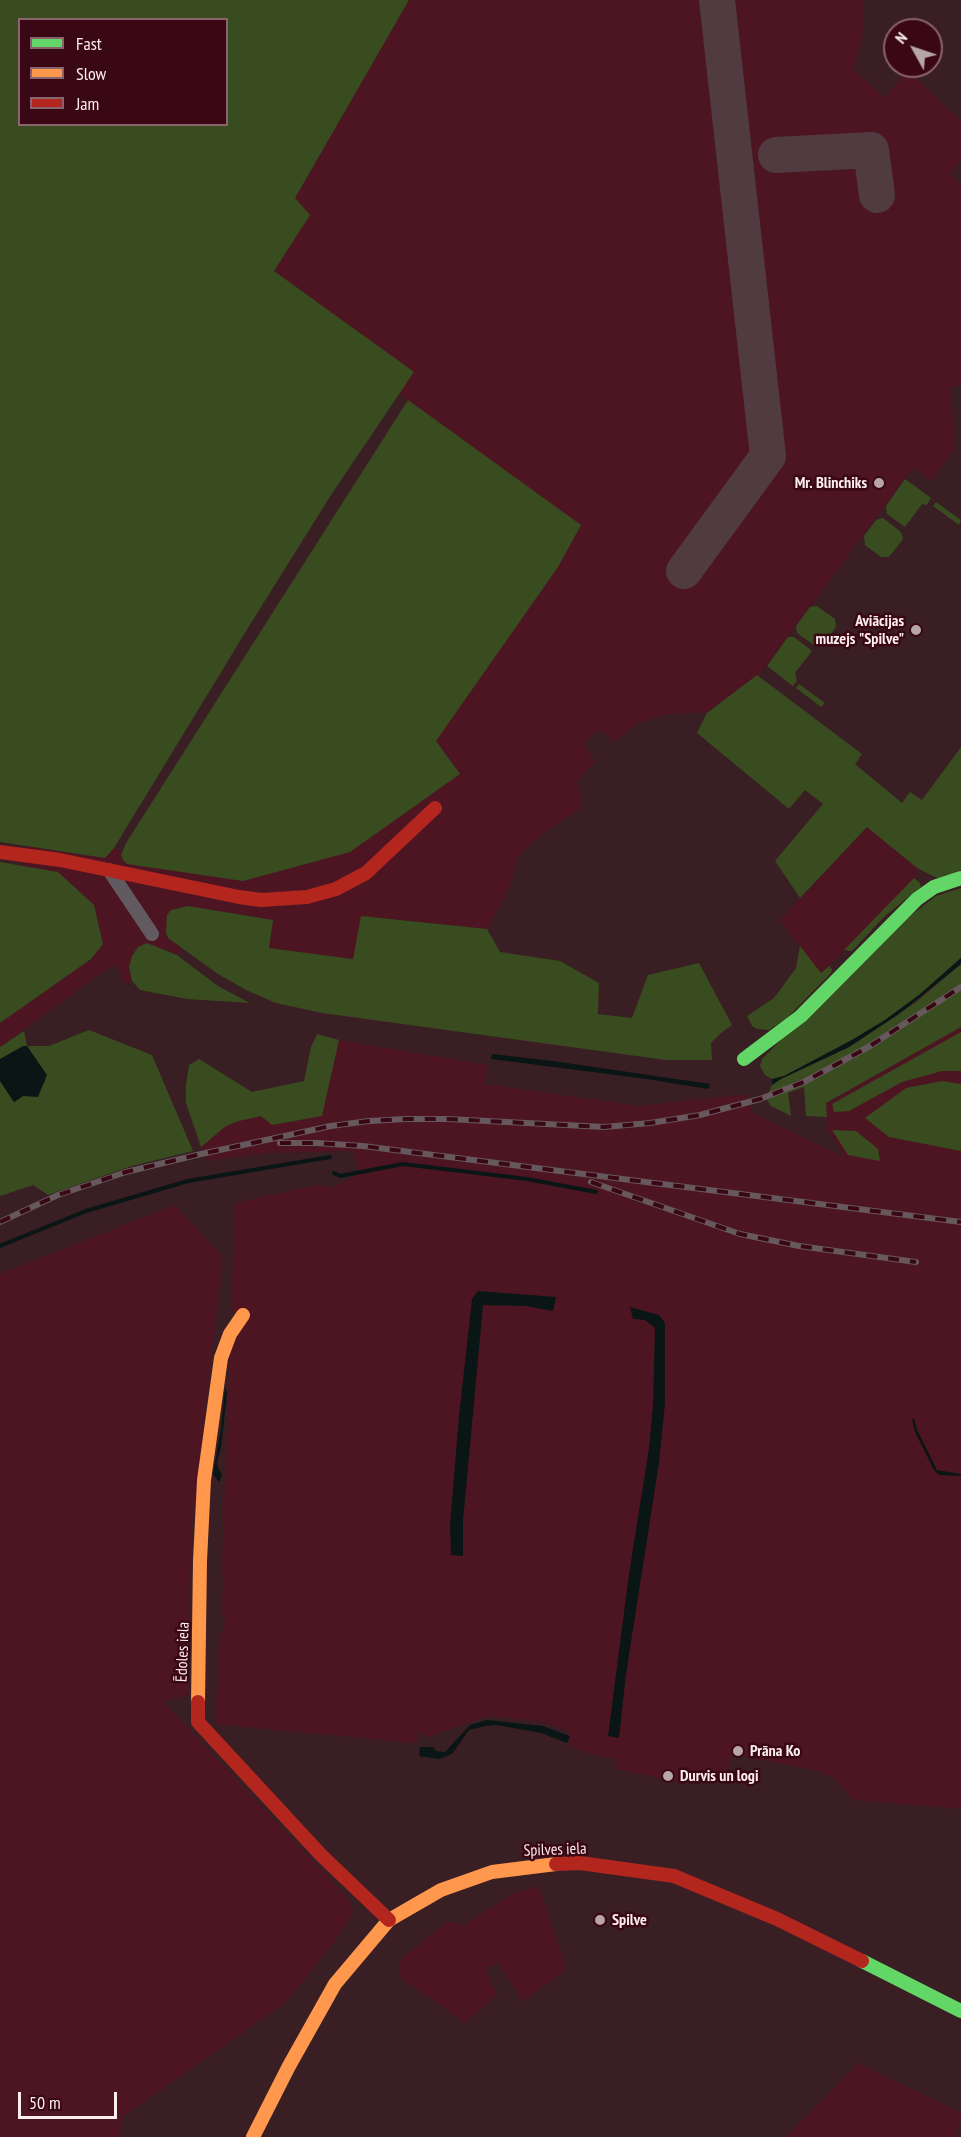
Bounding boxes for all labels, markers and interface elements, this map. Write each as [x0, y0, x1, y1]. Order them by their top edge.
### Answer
legend [18, 18, 228, 126]
north arrow [883, 18, 943, 78]
text: N [890, 28, 911, 47]
text: Fast [76, 32, 102, 55]
text: Slow [76, 62, 106, 85]
text: Jam [76, 92, 99, 115]
place label: Mr. Blinchiks [795, 473, 867, 493]
marker: Mr. Blinchiks [872, 476, 886, 490]
place label: Aviācijas muzejs "Spilve" [816, 611, 904, 649]
marker: Aviācijas muzejs "Spilve" [909, 623, 923, 637]
street label: Ēdoles iela [172, 1622, 194, 1682]
place label: Prāna Ko [750, 1741, 800, 1761]
marker: Prāna Ko [731, 1744, 745, 1758]
place label: Durvis un logi [680, 1766, 759, 1786]
marker: Durvis un logi [661, 1769, 675, 1783]
street label: Spilves iela [523, 1839, 587, 1861]
place label: Spilve [612, 1910, 647, 1930]
marker: Spilve [593, 1913, 607, 1927]
scale bar [21, 2080, 120, 2118]
text: 50 m [29, 2091, 61, 2114]

